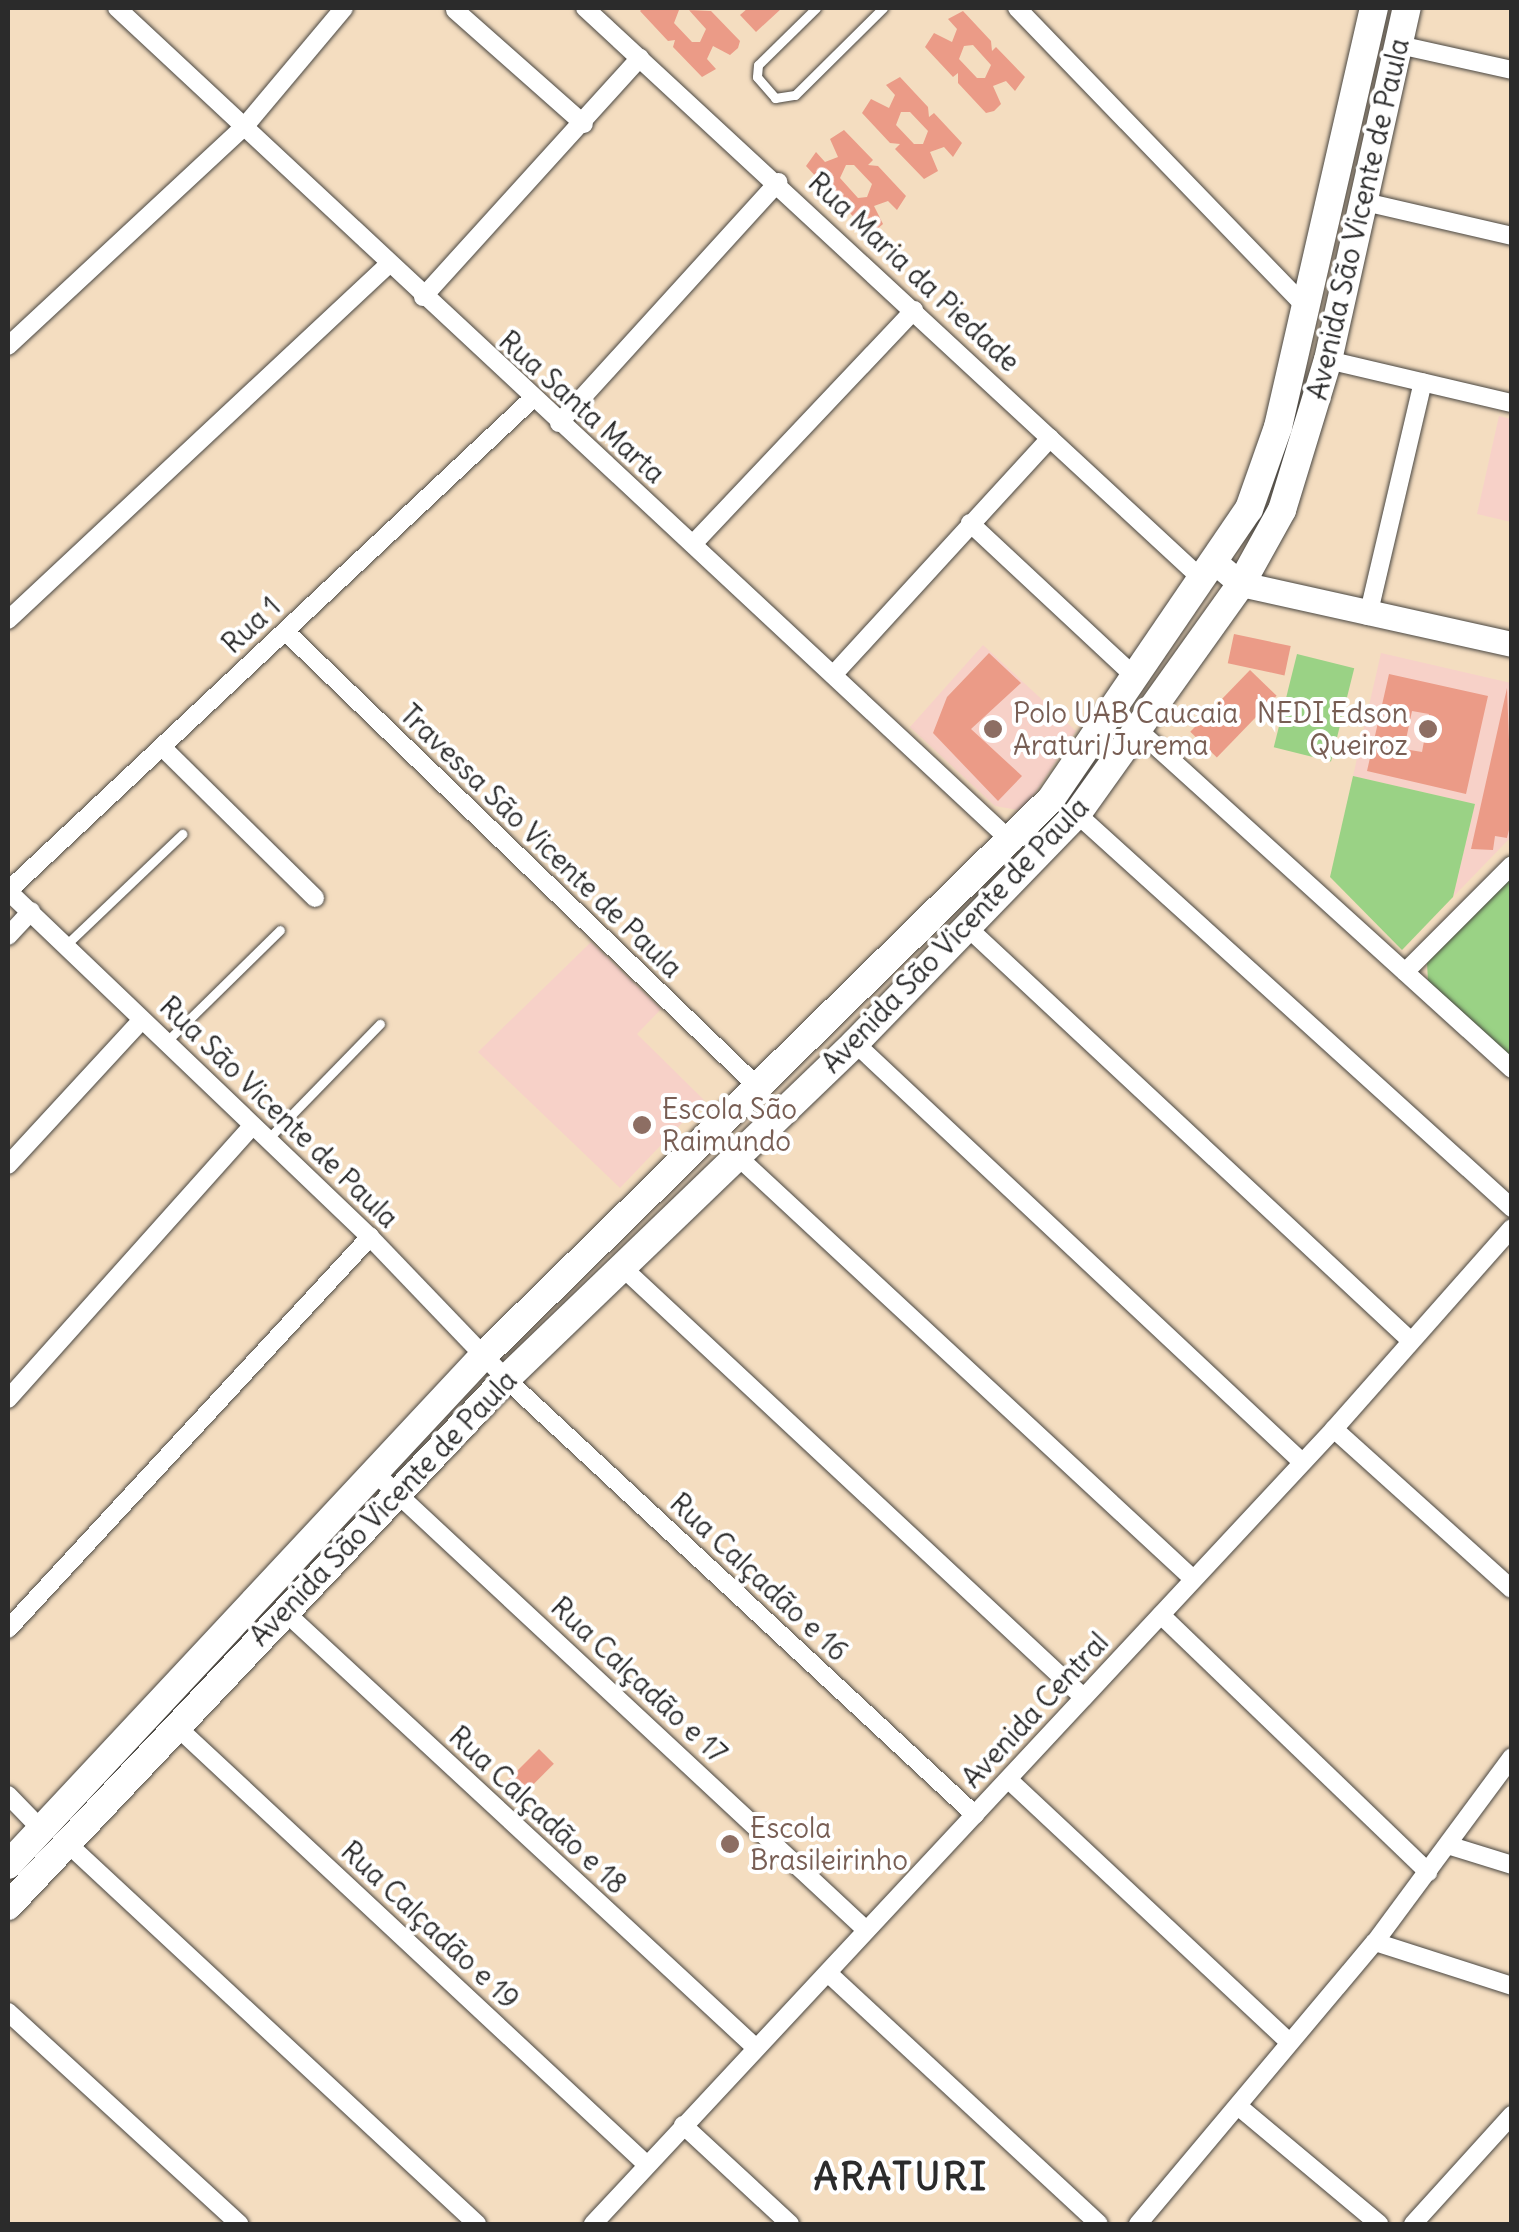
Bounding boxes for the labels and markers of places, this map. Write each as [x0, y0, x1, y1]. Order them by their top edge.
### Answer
place label: Polo UAB Caucaia Araturi/Jurema [1013, 696, 1238, 762]
place label: NEDI Edson Queiroz [1257, 696, 1408, 762]
marker: Polo UAB Caucaia Araturi/Jurema [982, 718, 1004, 740]
marker: NEDI Edson Queiroz [1417, 718, 1439, 740]
place label: Escola São Raimundo [662, 1092, 797, 1158]
marker: Escola São Raimundo [631, 1114, 653, 1136]
place label: Escola Brasileirinho [750, 1811, 908, 1877]
marker: Escola Brasileirinho [719, 1833, 741, 1855]

